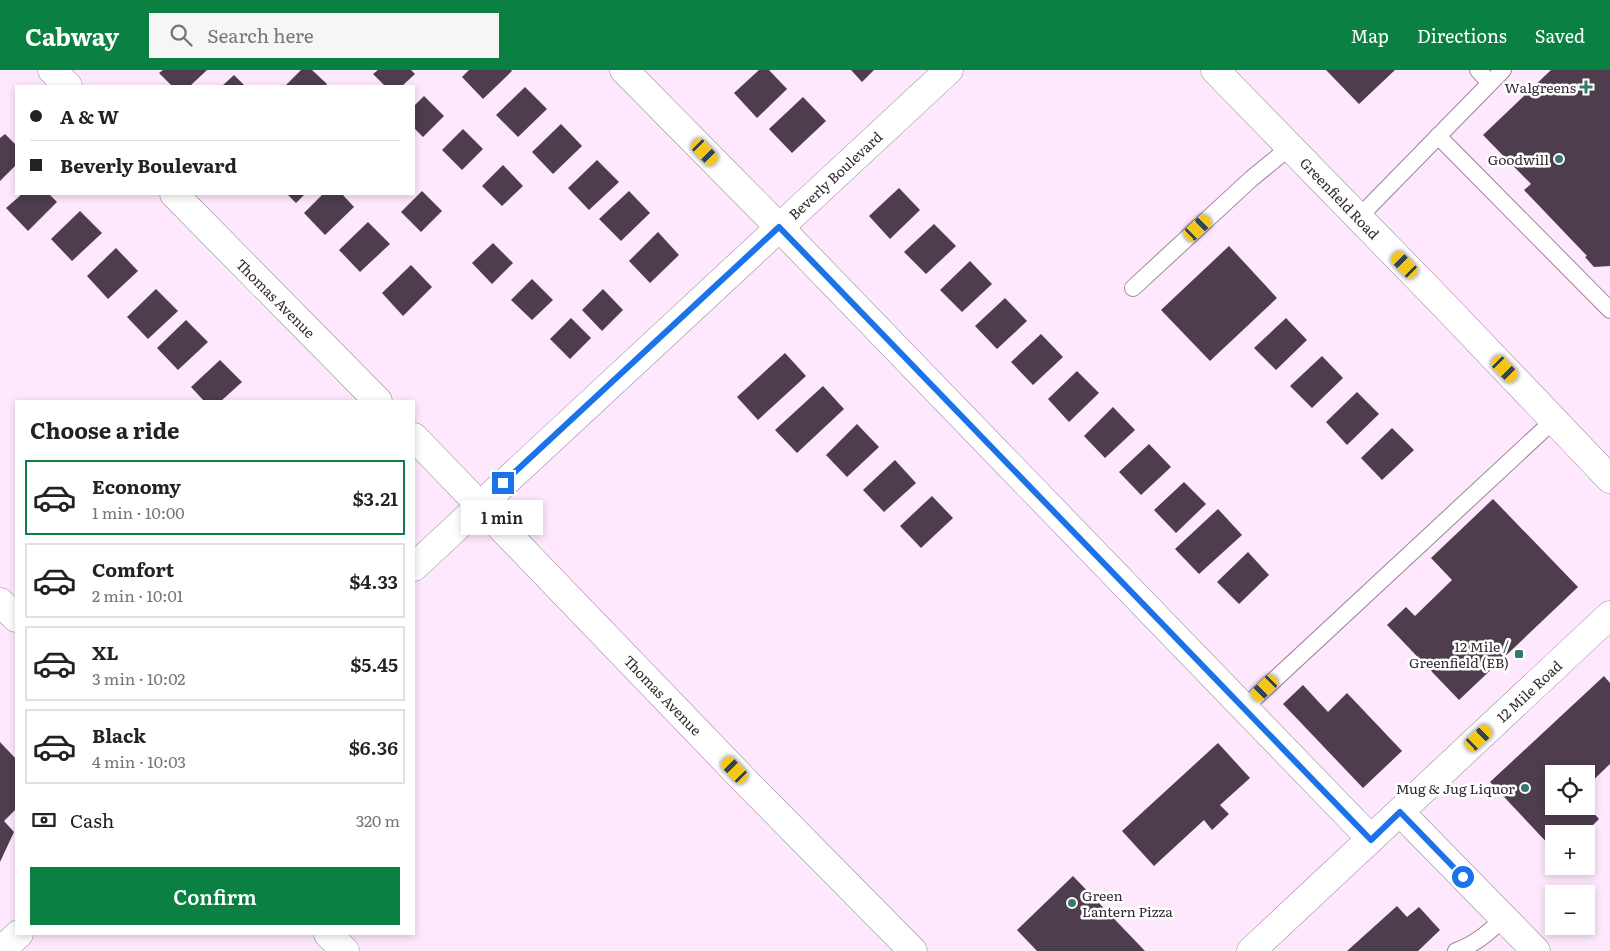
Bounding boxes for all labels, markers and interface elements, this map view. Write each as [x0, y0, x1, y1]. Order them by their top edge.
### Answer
search box [149, 13, 499, 58]
text: Cabway [25, 18, 119, 53]
icon: search [167, 21, 195, 49]
text: Search here [207, 21, 314, 49]
text: Map [1351, 22, 1389, 49]
text: Directions [1417, 22, 1507, 49]
text: Saved [1535, 22, 1585, 49]
place label: Walgreens [1505, 77, 1576, 97]
marker: Walgreens [1580, 81, 1592, 93]
text: A & W [60, 102, 119, 130]
street label: Beverly Boulevard [784, 126, 886, 224]
car [689, 136, 720, 168]
place label: Goodwill [1488, 149, 1549, 169]
text: Beverly Boulevard [60, 151, 237, 179]
street label: Greenfield Road [1296, 153, 1385, 244]
marker: Goodwill [1553, 153, 1565, 165]
car [1181, 212, 1214, 244]
car [1389, 249, 1420, 281]
street label: Thomas Avenue [232, 254, 320, 342]
car [1489, 353, 1520, 385]
text: Choose a ride [30, 413, 179, 446]
text: Economy [92, 472, 181, 500]
route end [492, 472, 514, 494]
icon: car [32, 475, 77, 520]
text: $3.21 [352, 484, 398, 512]
text: 1 min · 10:00 [92, 500, 184, 524]
callout: 1 min [462, 500, 544, 536]
text: 1 min [481, 505, 523, 529]
text: Comfort [92, 555, 174, 583]
icon: car [32, 558, 77, 603]
text: $4.33 [349, 567, 398, 595]
text: 2 min · 10:01 [92, 583, 183, 607]
place label: 12 Mile / Greenfield (EB) [1409, 636, 1509, 672]
text: XL [92, 638, 119, 666]
icon: car [32, 641, 77, 686]
marker: 12 Mile / Greenfield (EB) [1513, 648, 1525, 660]
text: $5.45 [350, 650, 398, 678]
street label: Thomas Avenue [619, 650, 707, 740]
street label: 12 Mile Road [1492, 655, 1566, 727]
text: 3 min · 10:02 [92, 666, 185, 690]
car [1249, 672, 1281, 704]
text: Black [92, 721, 146, 749]
car [1462, 722, 1495, 754]
icon: car [32, 724, 77, 769]
text: $6.36 [349, 733, 398, 761]
text: 4 min · 10:03 [92, 749, 186, 773]
car [719, 754, 750, 786]
map controls [1545, 765, 1595, 935]
button: locate [1545, 765, 1595, 815]
place label: Mug & Jug Liquor [1396, 778, 1515, 798]
marker: Mug & Jug Liquor [1519, 782, 1531, 794]
icon: cash [30, 806, 58, 834]
text: Cash [70, 806, 114, 834]
text: 320 m [356, 808, 400, 832]
button: + [1545, 825, 1595, 875]
route start [1452, 866, 1474, 888]
button: Confirm [30, 867, 400, 925]
place label: Green Lantern Pizza [1082, 885, 1173, 921]
button: − [1545, 885, 1595, 935]
marker: Green Lantern Pizza [1066, 897, 1078, 909]

